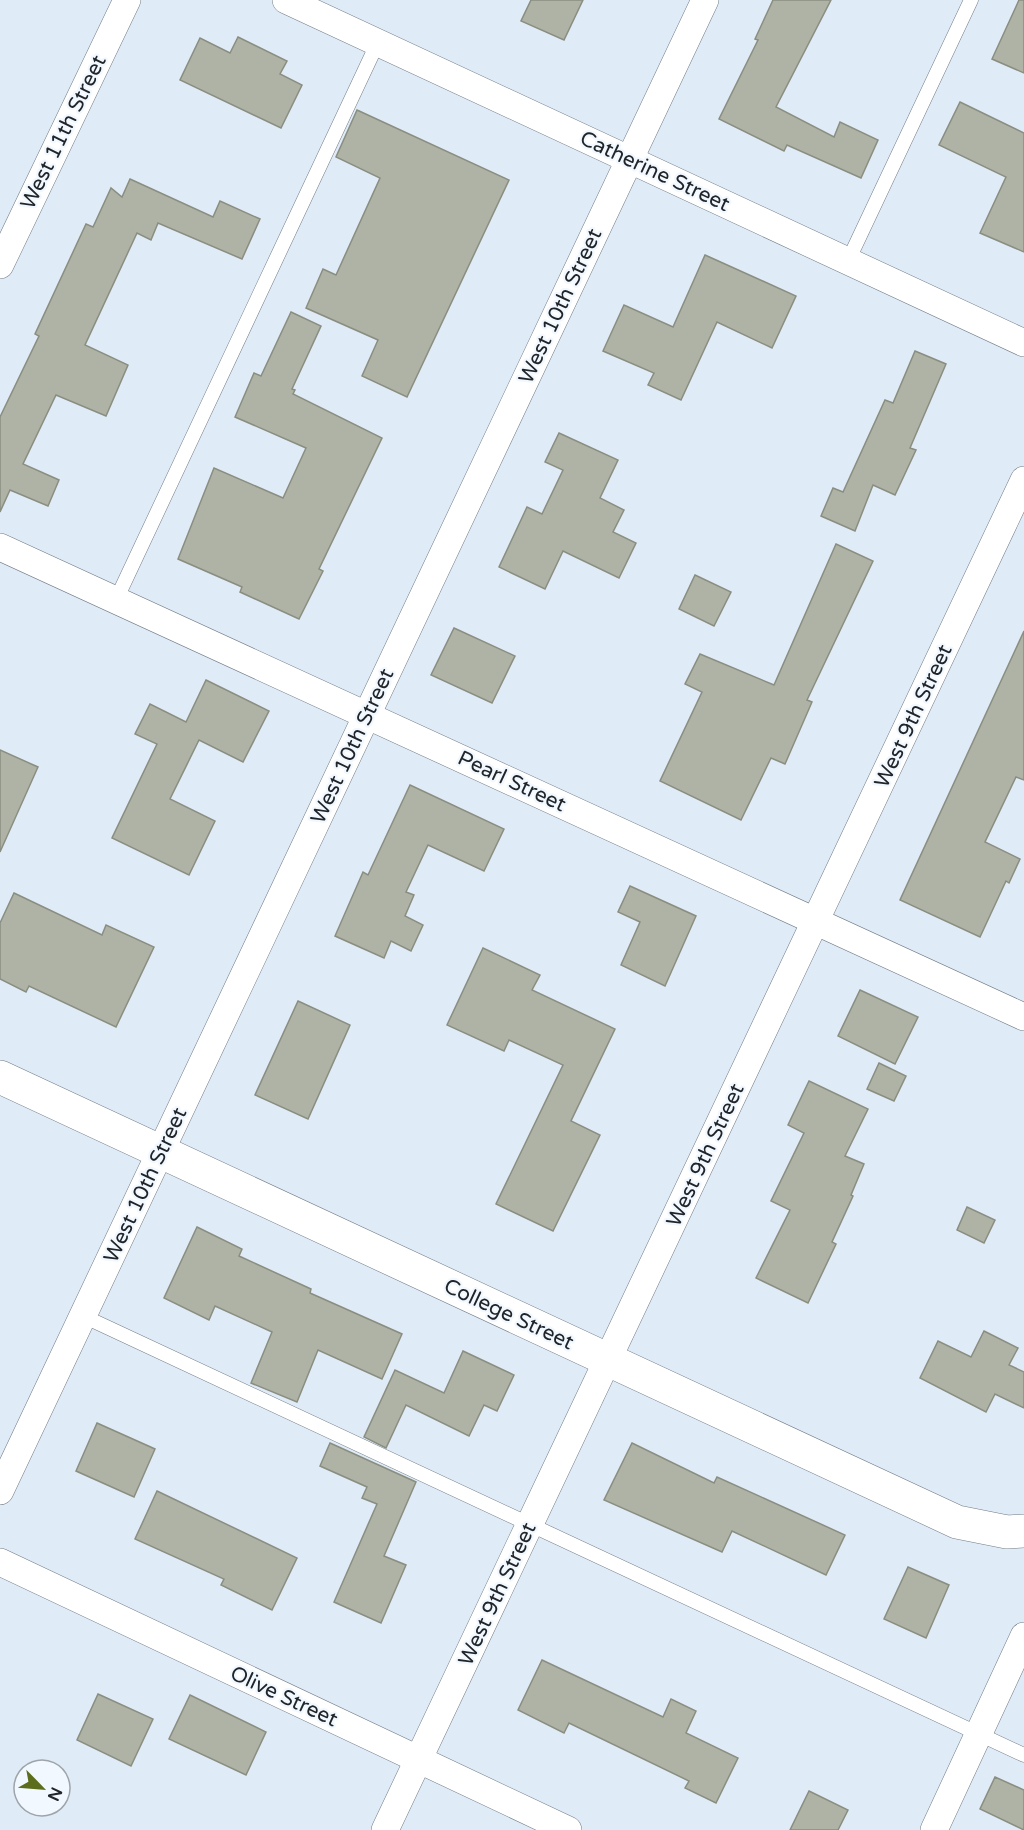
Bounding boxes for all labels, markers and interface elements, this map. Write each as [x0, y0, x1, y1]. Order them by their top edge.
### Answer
street label: West 11th Street [15, 51, 112, 213]
street label: Catherine Street [576, 126, 734, 217]
street label: West 10th Street [514, 225, 607, 388]
street label: West 9th Street [869, 641, 958, 792]
street label: West 10th Street [306, 665, 399, 828]
street label: Pearl Street [454, 746, 570, 817]
street label: West 9th Street [661, 1080, 750, 1231]
street label: West 10th Street [99, 1104, 192, 1267]
street label: College Street [440, 1274, 578, 1355]
street label: West 9th Street [453, 1519, 542, 1670]
street label: Olive Street [226, 1661, 341, 1732]
north arrow [12, 1758, 72, 1818]
text: N [43, 1784, 66, 1804]

